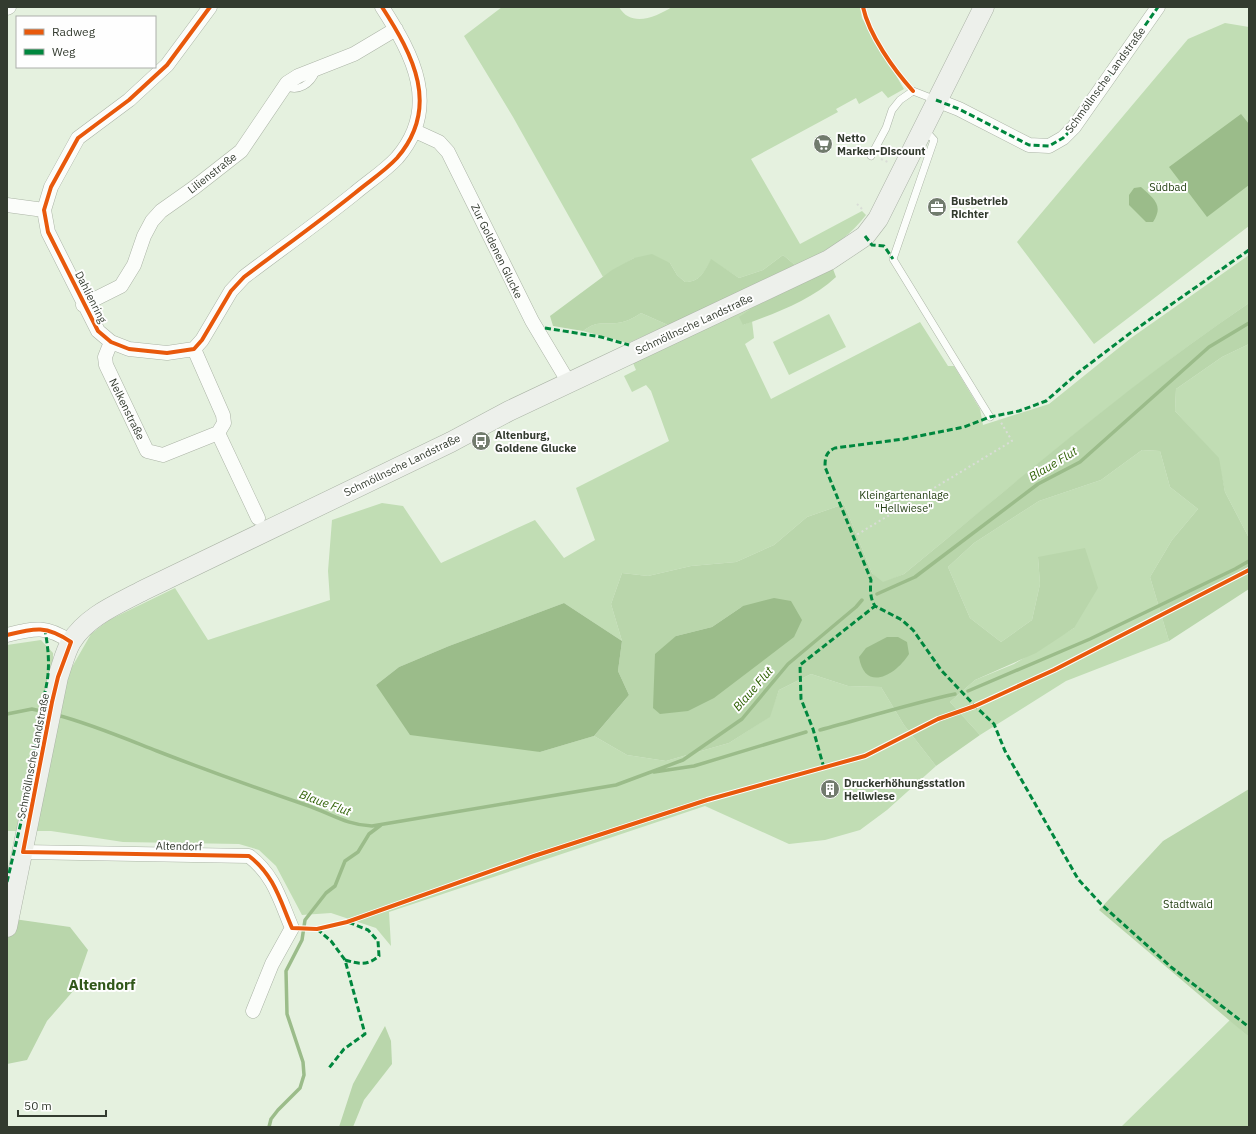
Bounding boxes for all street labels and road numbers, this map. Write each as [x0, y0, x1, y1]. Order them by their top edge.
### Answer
street label: Schmöllnsche Landstraße [1062, 24, 1148, 136]
street label: Lilienstraße [185, 150, 239, 196]
street label: Zur Goldenen Glucke [468, 201, 526, 301]
street label: Dahlienring [72, 269, 110, 325]
street label: Schmöllnsche Landstraße [633, 291, 755, 357]
street label: Nelkenstraße [106, 376, 148, 442]
street label: Schmöllnsche Landstraße [341, 431, 463, 499]
street label: Schmöllnsche Landstraße [14, 692, 52, 820]
street label: Altendorf [156, 839, 203, 853]

